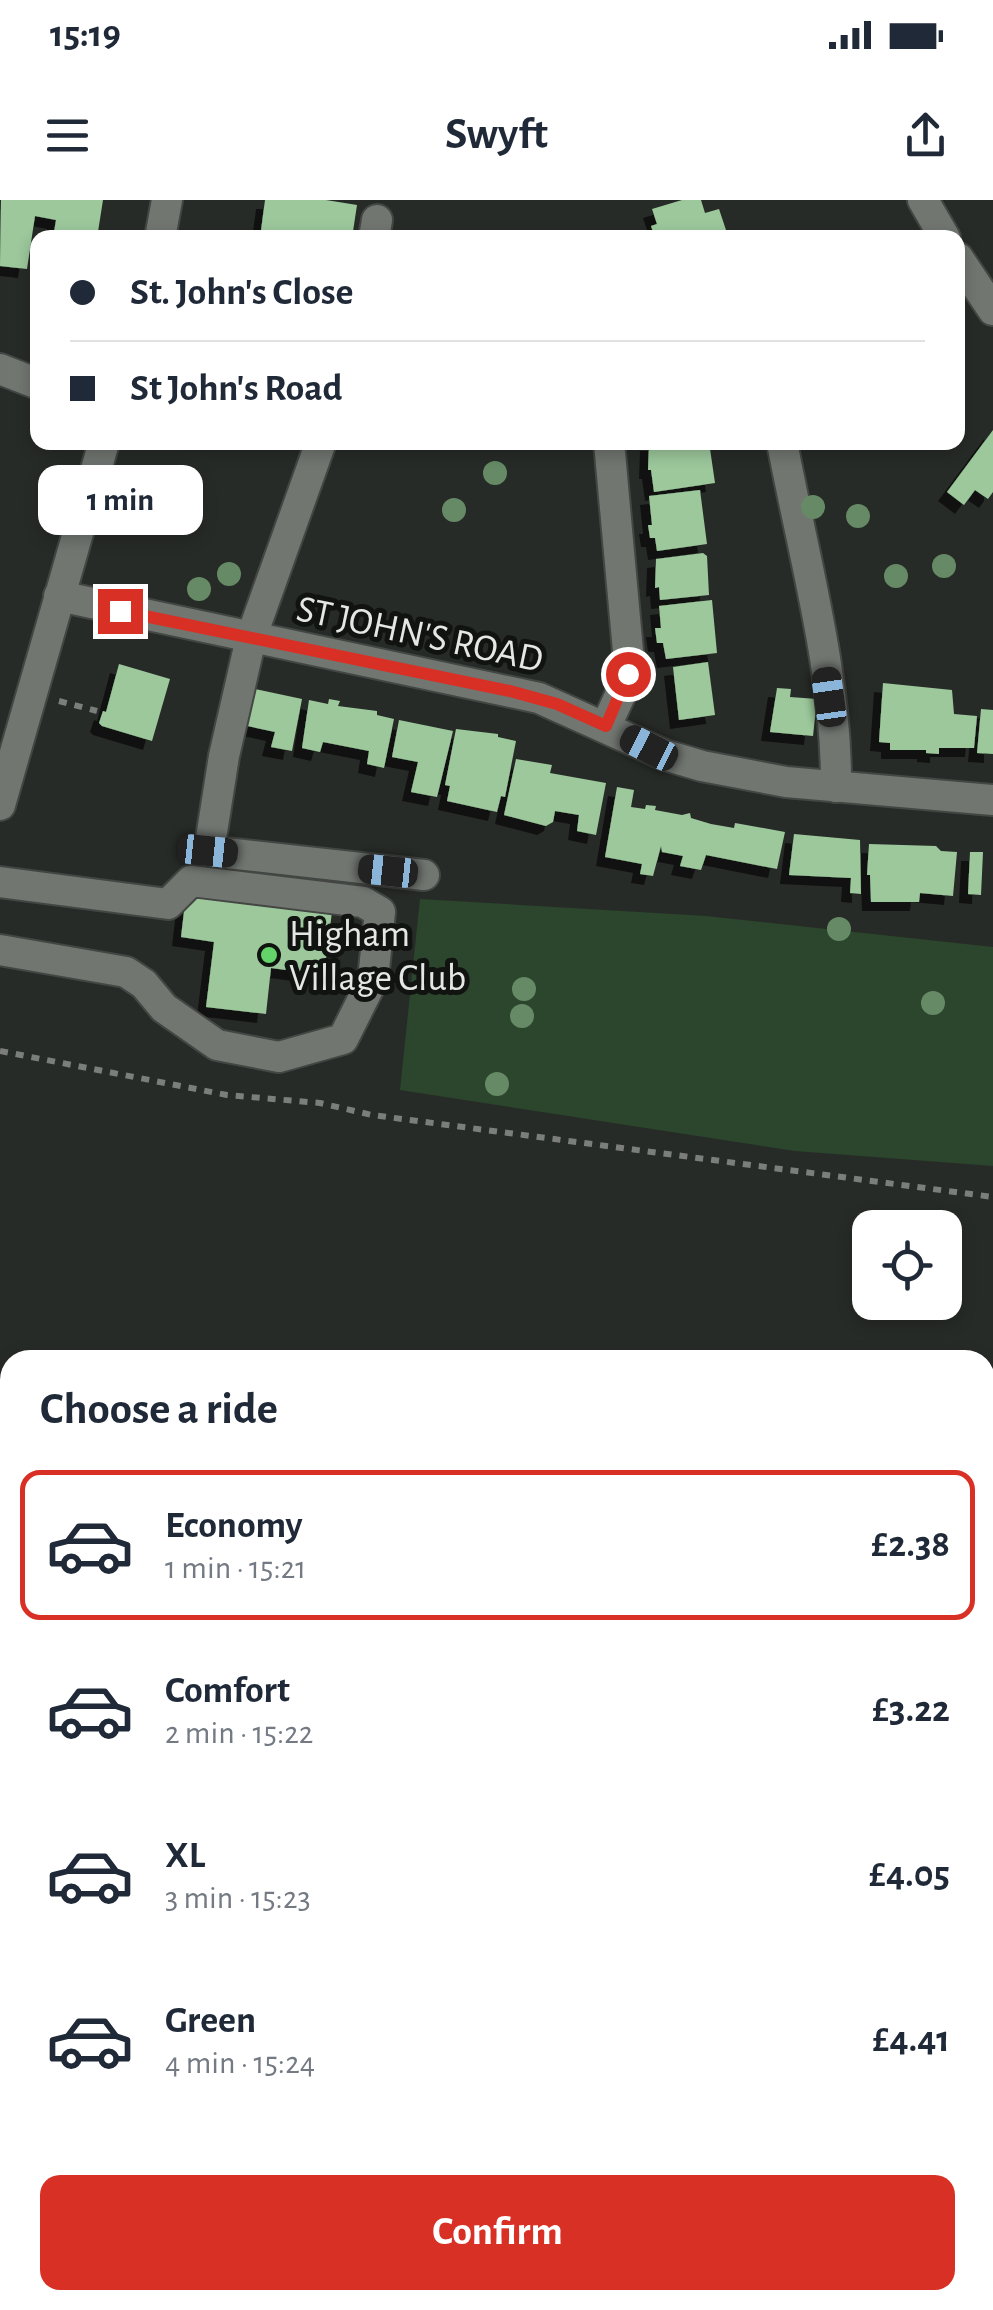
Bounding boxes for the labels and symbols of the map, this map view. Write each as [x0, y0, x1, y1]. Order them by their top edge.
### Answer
callout: 1 min [38, 466, 202, 536]
route end [98, 589, 143, 634]
street label: ST JOHN'S ROAD [293, 590, 546, 680]
route start [606, 652, 651, 697]
car [810, 665, 848, 729]
car [615, 721, 683, 775]
car [177, 833, 239, 869]
car [357, 853, 419, 889]
place label: Higham Village Club [289, 916, 466, 998]
marker: Higham Village Club [258, 944, 280, 966]

